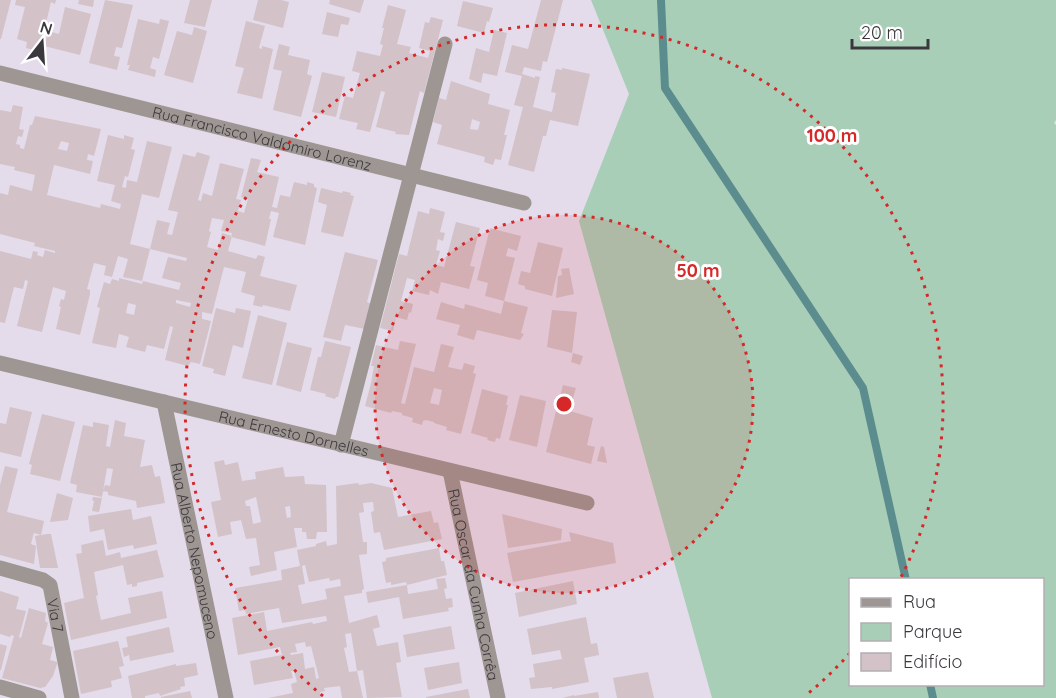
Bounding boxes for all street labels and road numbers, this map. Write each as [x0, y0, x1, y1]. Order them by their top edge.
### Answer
street label: Rua Francisco Valdomiro Lorenz [151, 102, 374, 174]
street label: Rua Ernesto Dornelles [217, 406, 371, 460]
street label: Rua Alberto Nepomuceno [167, 461, 223, 641]
street label: Rua Oscar da Cunha Corrêa [444, 487, 504, 682]
street label: Via 7 [43, 597, 69, 634]

